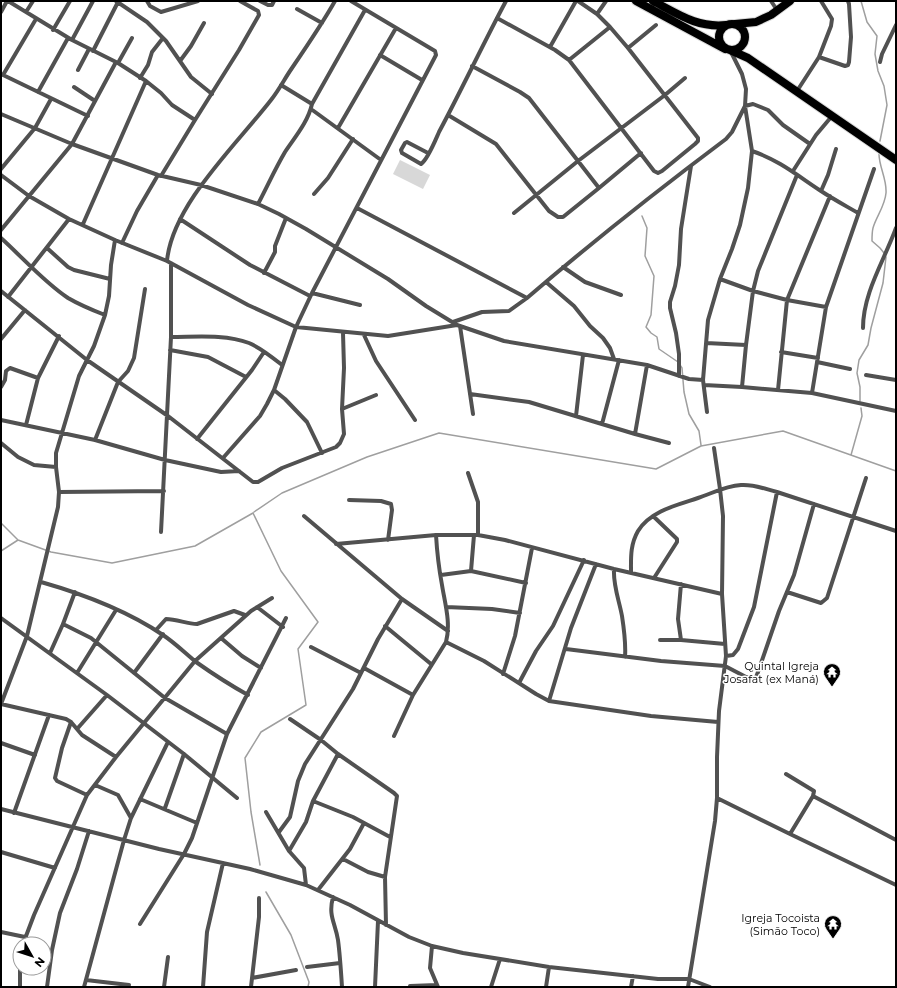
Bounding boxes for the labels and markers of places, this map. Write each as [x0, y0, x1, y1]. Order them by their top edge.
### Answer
place label: Quintal Igreja Josafat (ex Maná) [723, 659, 819, 686]
temple icon: Quintal Igreja Josafat (ex Maná) [822, 662, 842, 687]
place label: Igreja Tocoista (Simão Toco) [741, 911, 820, 938]
temple icon: Igreja Tocoista (Simão Toco) [823, 914, 843, 939]

